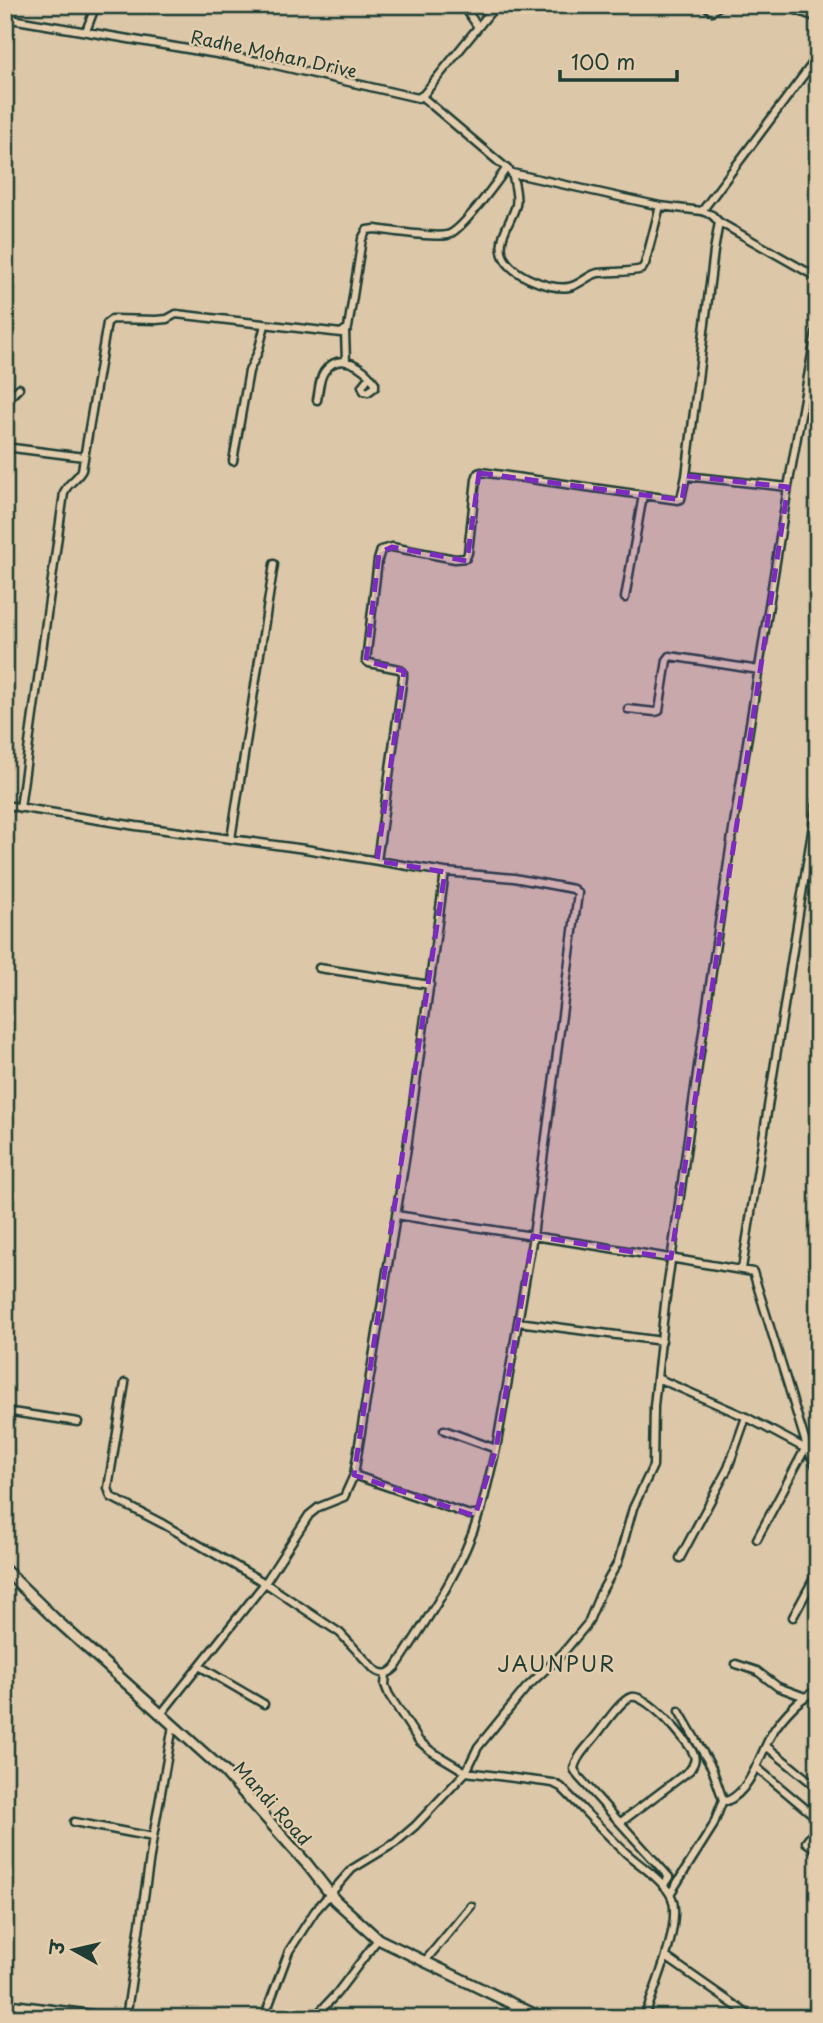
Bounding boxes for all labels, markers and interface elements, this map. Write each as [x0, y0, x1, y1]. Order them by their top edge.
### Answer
street label: Radhe Mohan Drive [188, 22, 360, 84]
scale bar [560, 38, 678, 82]
text: 100 m [571, 45, 635, 77]
district label: JAUNPUR [497, 1647, 617, 1679]
street label: Mandi Road [228, 1755, 318, 1851]
north arrow [38, 1914, 108, 1984]
text: उ [41, 1937, 71, 1958]

